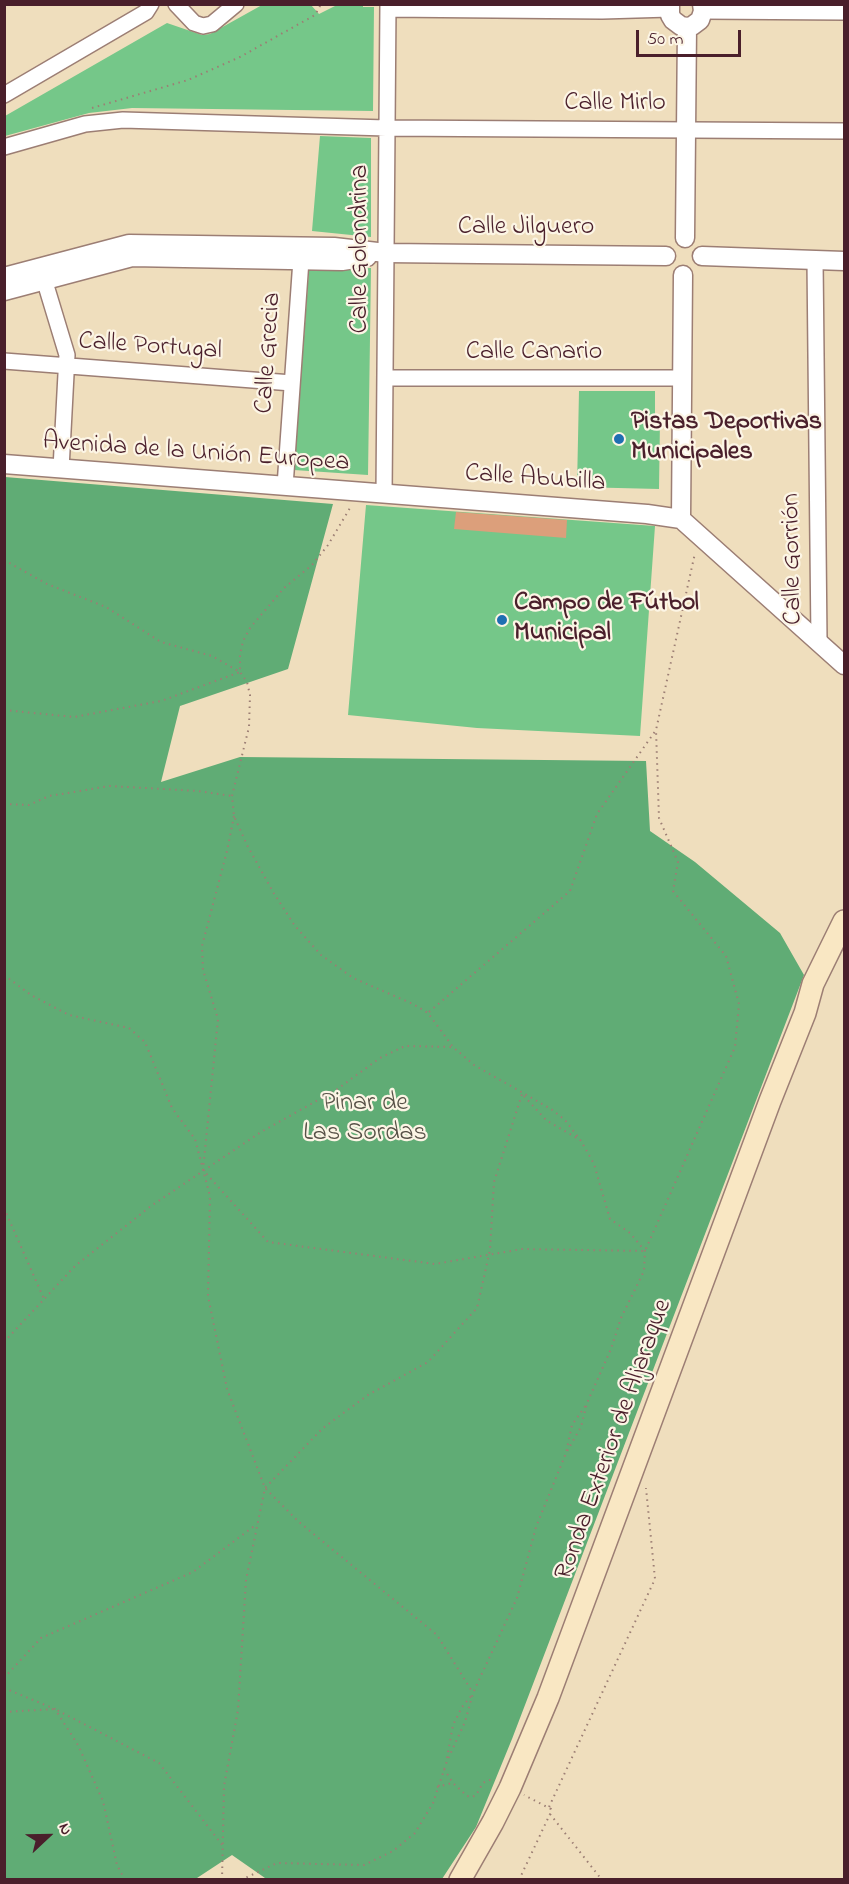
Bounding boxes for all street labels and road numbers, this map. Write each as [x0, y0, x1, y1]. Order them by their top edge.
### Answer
street label: Calle Mirlo [564, 89, 666, 121]
street label: Calle Golondrina [346, 164, 378, 334]
street label: Calle Jilguero [458, 213, 594, 245]
street label: Calle Grecia [250, 291, 290, 415]
street label: Calle Portugal [77, 327, 223, 369]
street label: Calle Canario [466, 338, 602, 370]
street label: Avenida de la Unión Europea [42, 428, 350, 480]
street label: Calle Abubilla [464, 460, 606, 500]
street label: Calle Gorrión [777, 493, 811, 625]
street label: Ronda Exterior de Aljaraque [550, 1295, 680, 1585]

